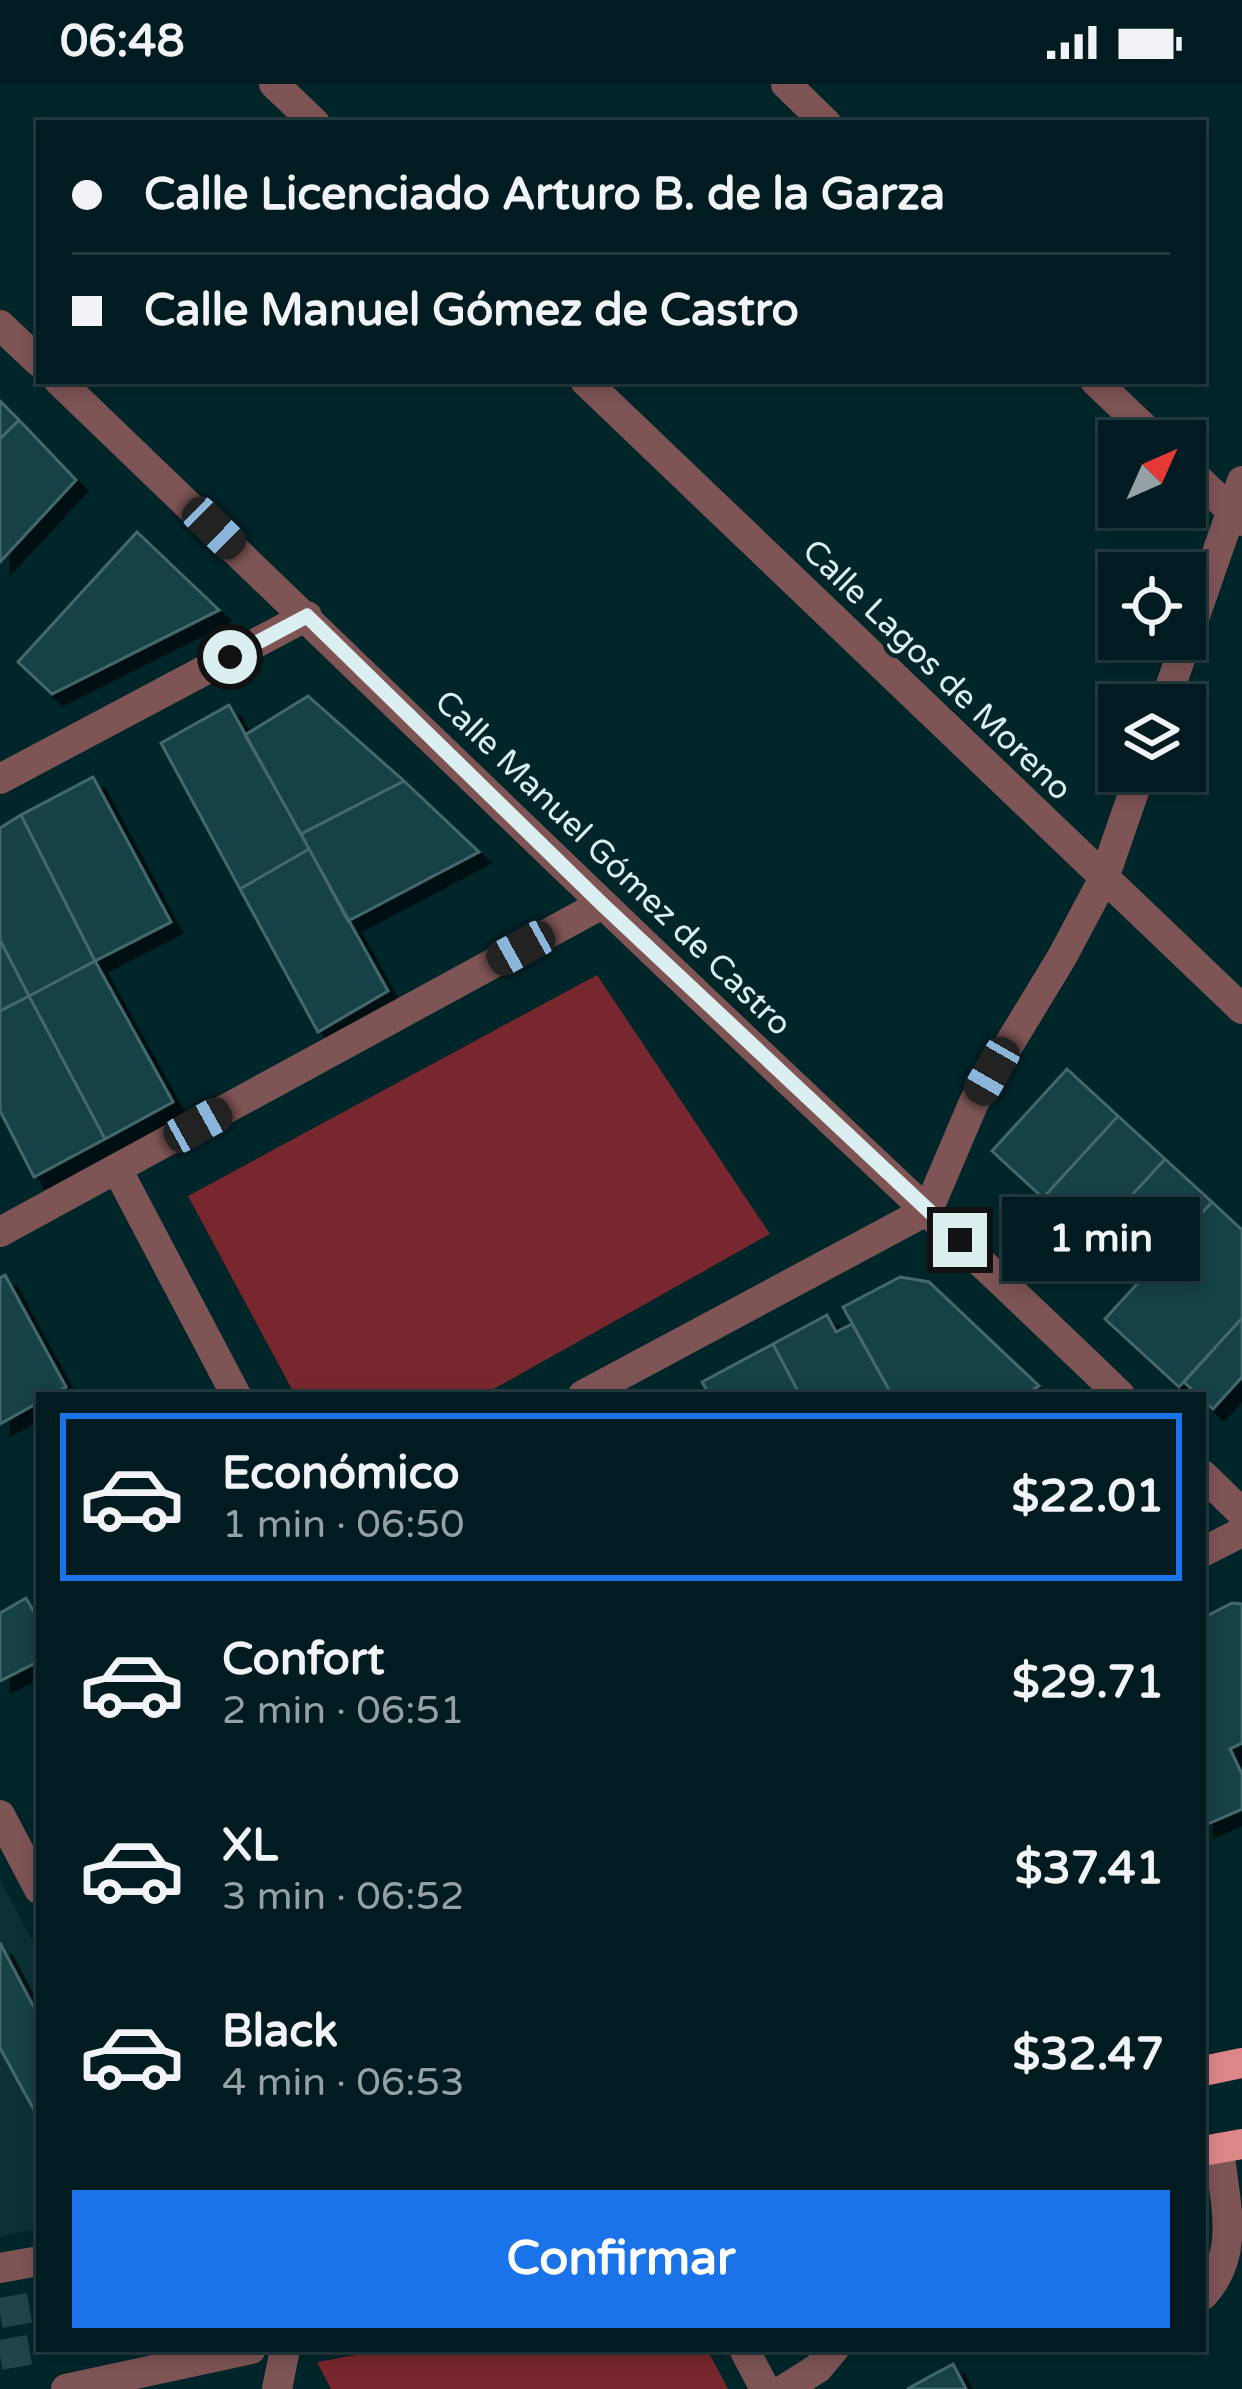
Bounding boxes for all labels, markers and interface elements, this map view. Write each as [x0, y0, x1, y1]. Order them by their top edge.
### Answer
text: 06:48 [60, 15, 185, 69]
text: Calle Licenciado Arturo B. de la Garza [144, 168, 945, 222]
text: Calle Manuel Gómez de Castro [144, 284, 799, 338]
north arrow [1098, 420, 1206, 528]
map controls [1098, 420, 1206, 792]
car [176, 490, 252, 566]
street label: Calle Lagos de Moreno [794, 532, 1079, 809]
button: locate [1098, 552, 1206, 660]
route start [203, 630, 257, 684]
street label: Calle Manuel Gómez de Castro [427, 682, 799, 1044]
button: layers [1098, 684, 1206, 792]
car [481, 915, 561, 981]
car [958, 1031, 1026, 1111]
car [158, 1092, 238, 1158]
callout: 1 min [1002, 1198, 1200, 1282]
route end [933, 1213, 987, 1267]
text: 1 min [1049, 1215, 1153, 1262]
icon: car [78, 1443, 186, 1551]
text: Económico [222, 1447, 460, 1501]
text: $22.01 [1012, 1470, 1164, 1524]
text: 1 min · 06:50 [222, 1501, 464, 1548]
icon: car [78, 1629, 186, 1737]
text: Confort [222, 1633, 384, 1687]
text: $29.71 [1012, 1656, 1164, 1710]
text: 2 min · 06:51 [222, 1687, 464, 1734]
icon: car [78, 1815, 186, 1923]
text: XL [222, 1819, 278, 1873]
text: $37.41 [1015, 1842, 1164, 1896]
text: 3 min · 06:52 [222, 1873, 464, 1920]
icon: car [78, 2001, 186, 2109]
text: Black [222, 2005, 338, 2059]
text: $32.47 [1012, 2028, 1164, 2082]
text: 4 min · 06:53 [222, 2059, 464, 2106]
button: Confirmar [72, 2190, 1170, 2328]

